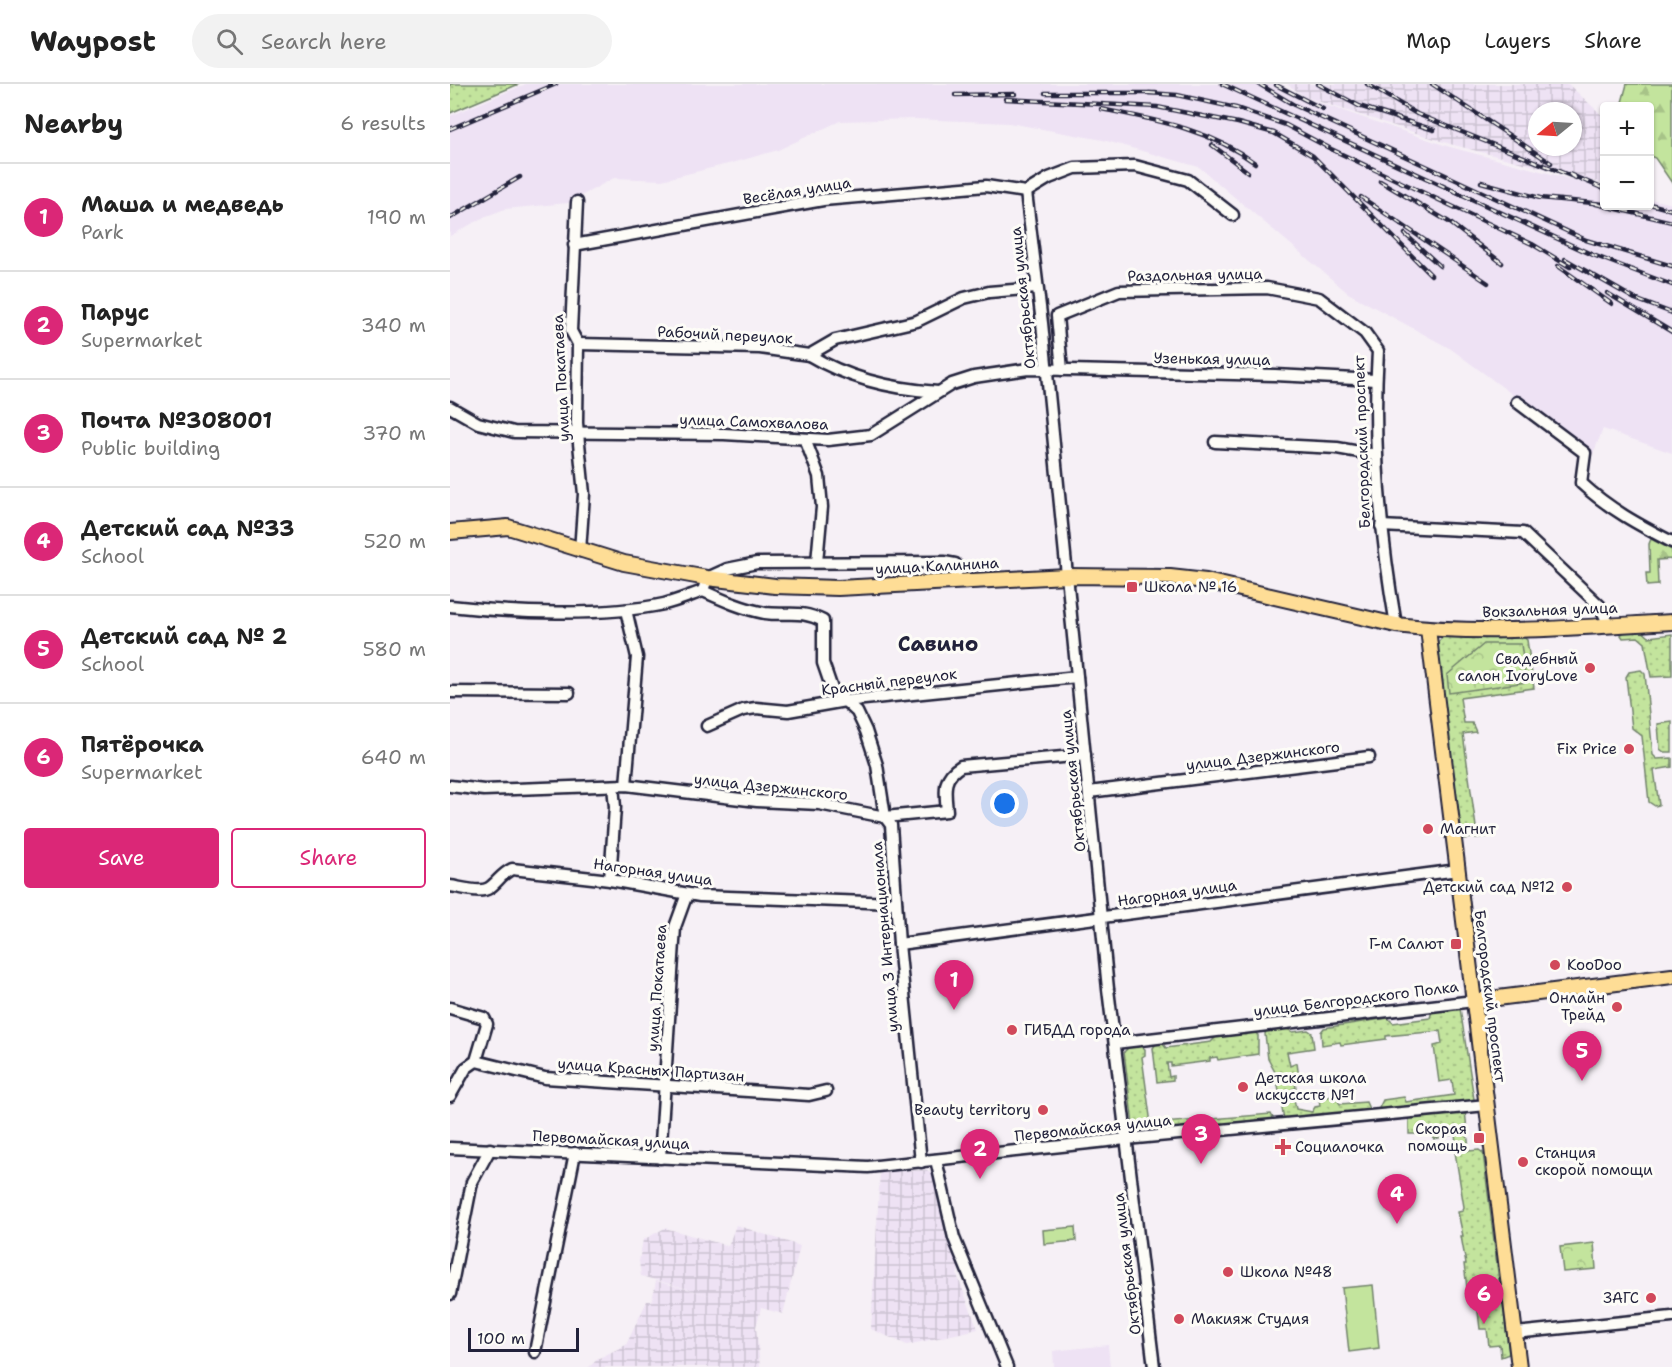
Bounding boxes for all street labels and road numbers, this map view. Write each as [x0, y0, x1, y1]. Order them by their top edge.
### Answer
street label: Весёлая улица [742, 172, 853, 209]
street label: Октябрьская улица [1006, 225, 1040, 370]
street label: Раздольная улица [1127, 264, 1263, 286]
street label: улица Покатаева [548, 313, 574, 442]
street label: Рабочий переулок [657, 321, 793, 349]
street label: Узенькая улица [1153, 348, 1271, 370]
street label: Белгородский проспект [1349, 355, 1375, 529]
street label: улица Самохвалова [679, 409, 830, 435]
street label: улица Калинина [875, 553, 1000, 579]
street label: Вокзальная улица [1482, 598, 1619, 622]
street label: Красный переулок [820, 664, 958, 700]
street label: Октябрьская улица [1056, 708, 1090, 853]
street label: улица Дзержинского [1185, 737, 1341, 775]
street label: улица Дзержинского [693, 769, 849, 805]
street label: улица 3 Интернационала [867, 840, 903, 1033]
street label: Нагорная улица [592, 854, 715, 890]
street label: Нагорная улица [1116, 875, 1239, 911]
street label: Белгородский проспект [1470, 909, 1511, 1084]
street label: улица Покатаева [643, 923, 671, 1052]
street label: улица Белгородского Полка [1252, 976, 1460, 1022]
street label: улица Красных Партизан [557, 1053, 745, 1087]
street label: Первомайская улица [1014, 1110, 1173, 1146]
street label: Первомайская улица [532, 1126, 691, 1154]
street label: Октябрьская улица [1108, 1191, 1146, 1336]

